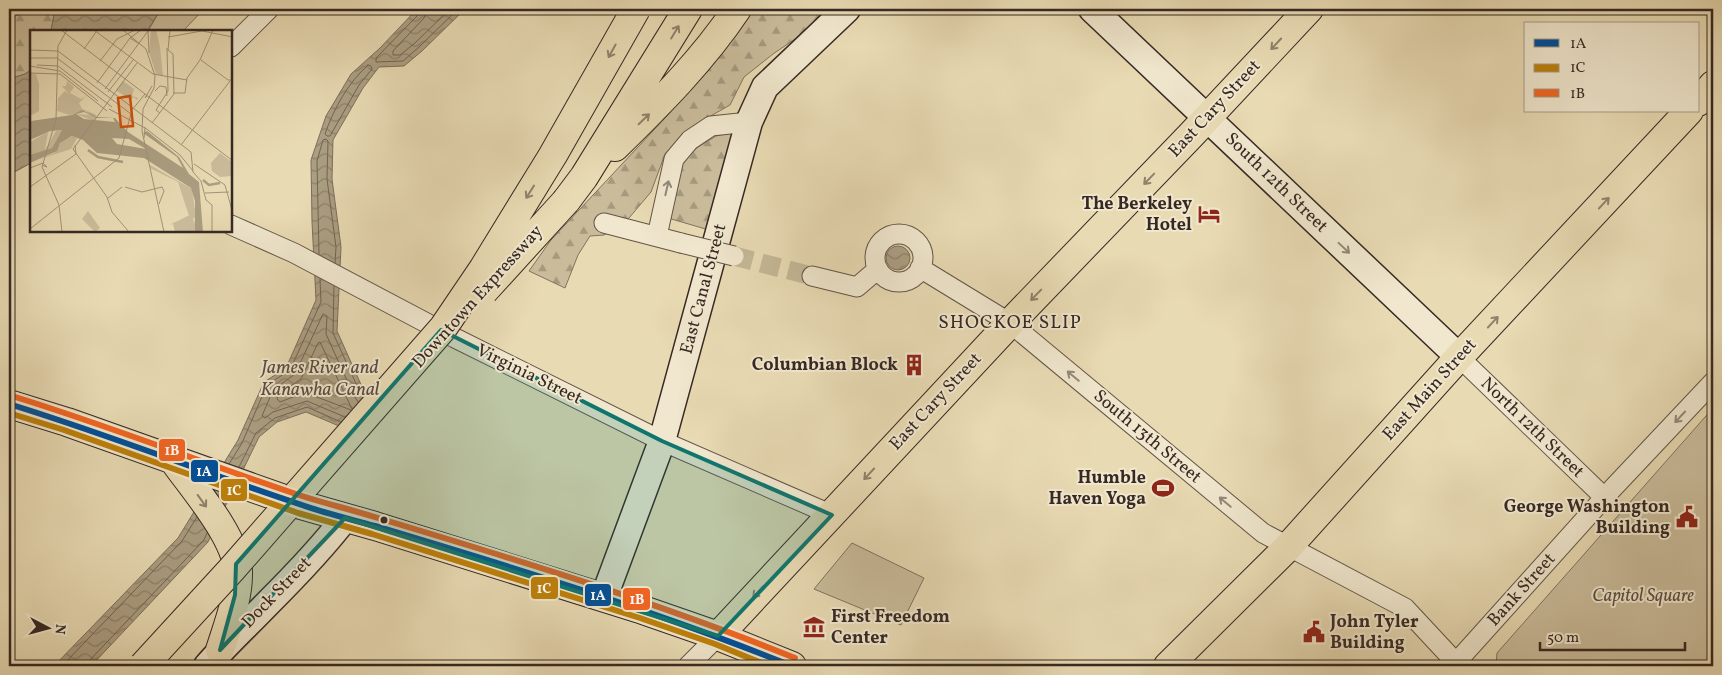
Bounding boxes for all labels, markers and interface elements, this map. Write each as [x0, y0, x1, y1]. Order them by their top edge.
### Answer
legend [1524, 22, 1700, 112]
one-way arrow [670, 26, 680, 40]
inset map [30, 30, 232, 232]
text: 1A [1570, 34, 1587, 55]
one-way arrow [1270, 38, 1282, 51]
one-way arrow [606, 44, 616, 58]
street label: East Cary Street [1163, 55, 1267, 163]
text: 1C [1570, 58, 1586, 79]
text: 1B [1570, 84, 1585, 105]
one-way arrow [638, 113, 650, 125]
street label: South 12th Street [1219, 127, 1333, 239]
one-way arrow [1143, 172, 1155, 185]
one-way arrow [663, 181, 672, 197]
one-way arrow [525, 184, 535, 198]
place label: The Berkeley Hotel [1081, 192, 1192, 238]
one-way arrow [1598, 197, 1610, 209]
hotel icon: The Berkeley Hotel [1196, 201, 1222, 227]
street label: Downtown Expressway [407, 220, 549, 374]
street label: East Canal Street [675, 221, 733, 357]
one-way arrow [1337, 242, 1350, 254]
one-way arrow [1030, 289, 1042, 302]
district label: SHOCKOE SLIP [938, 310, 1082, 336]
one-way arrow [1487, 316, 1499, 328]
street label: East Main Street [1377, 333, 1483, 447]
street label: Virginia Street [472, 339, 586, 411]
street label: East Cary Street [884, 348, 988, 456]
building icon: Columbian Block [901, 352, 927, 378]
place label: Columbian Block [752, 353, 898, 378]
water label: James River and Kanawha Canal [259, 355, 380, 403]
one-way arrow [1067, 370, 1080, 381]
street label: North 12th Street [1475, 372, 1589, 484]
street label: South 13th Street [1088, 384, 1206, 490]
one-way arrow [1674, 411, 1686, 424]
line badge: 1B [158, 438, 186, 462]
text: 1B [164, 442, 180, 461]
line badge: 1A [190, 459, 219, 483]
text: 1A [196, 463, 212, 482]
place label: Humble Haven Yoga [1048, 466, 1146, 512]
one-way arrow [863, 467, 875, 480]
sports icon: Humble Haven Yoga [1150, 475, 1176, 501]
line badge: 1C [220, 478, 248, 502]
text: 1C [227, 482, 241, 501]
one-way arrow [197, 494, 208, 507]
place label: George Washington Building [1504, 495, 1670, 541]
one-way arrow [1219, 496, 1232, 507]
public building icon: George Washington Building [1674, 504, 1700, 530]
unlabelled marker [379, 515, 389, 525]
street label: Bank Street [1482, 548, 1562, 632]
street label: Dock Street [236, 552, 318, 634]
line badge: 1C [530, 576, 559, 600]
text: 1C [537, 580, 551, 599]
line badge: 1A [584, 583, 612, 607]
park label: Capitol Square [1592, 584, 1694, 609]
one-way arrow [752, 586, 764, 599]
text: 1A [590, 587, 606, 606]
line badge: 1B [622, 587, 651, 611]
text: 1B [629, 591, 645, 610]
north arrow [22, 602, 72, 652]
place label: First Freedom Center [831, 605, 950, 651]
place label: John Tyler Building [1329, 610, 1419, 656]
museum icon: First Freedom Center [801, 614, 827, 640]
public building icon: John Tyler Building [1301, 619, 1327, 645]
scale bar [1540, 620, 1684, 652]
text: N [49, 623, 69, 635]
text: 50 m [1547, 628, 1579, 649]

